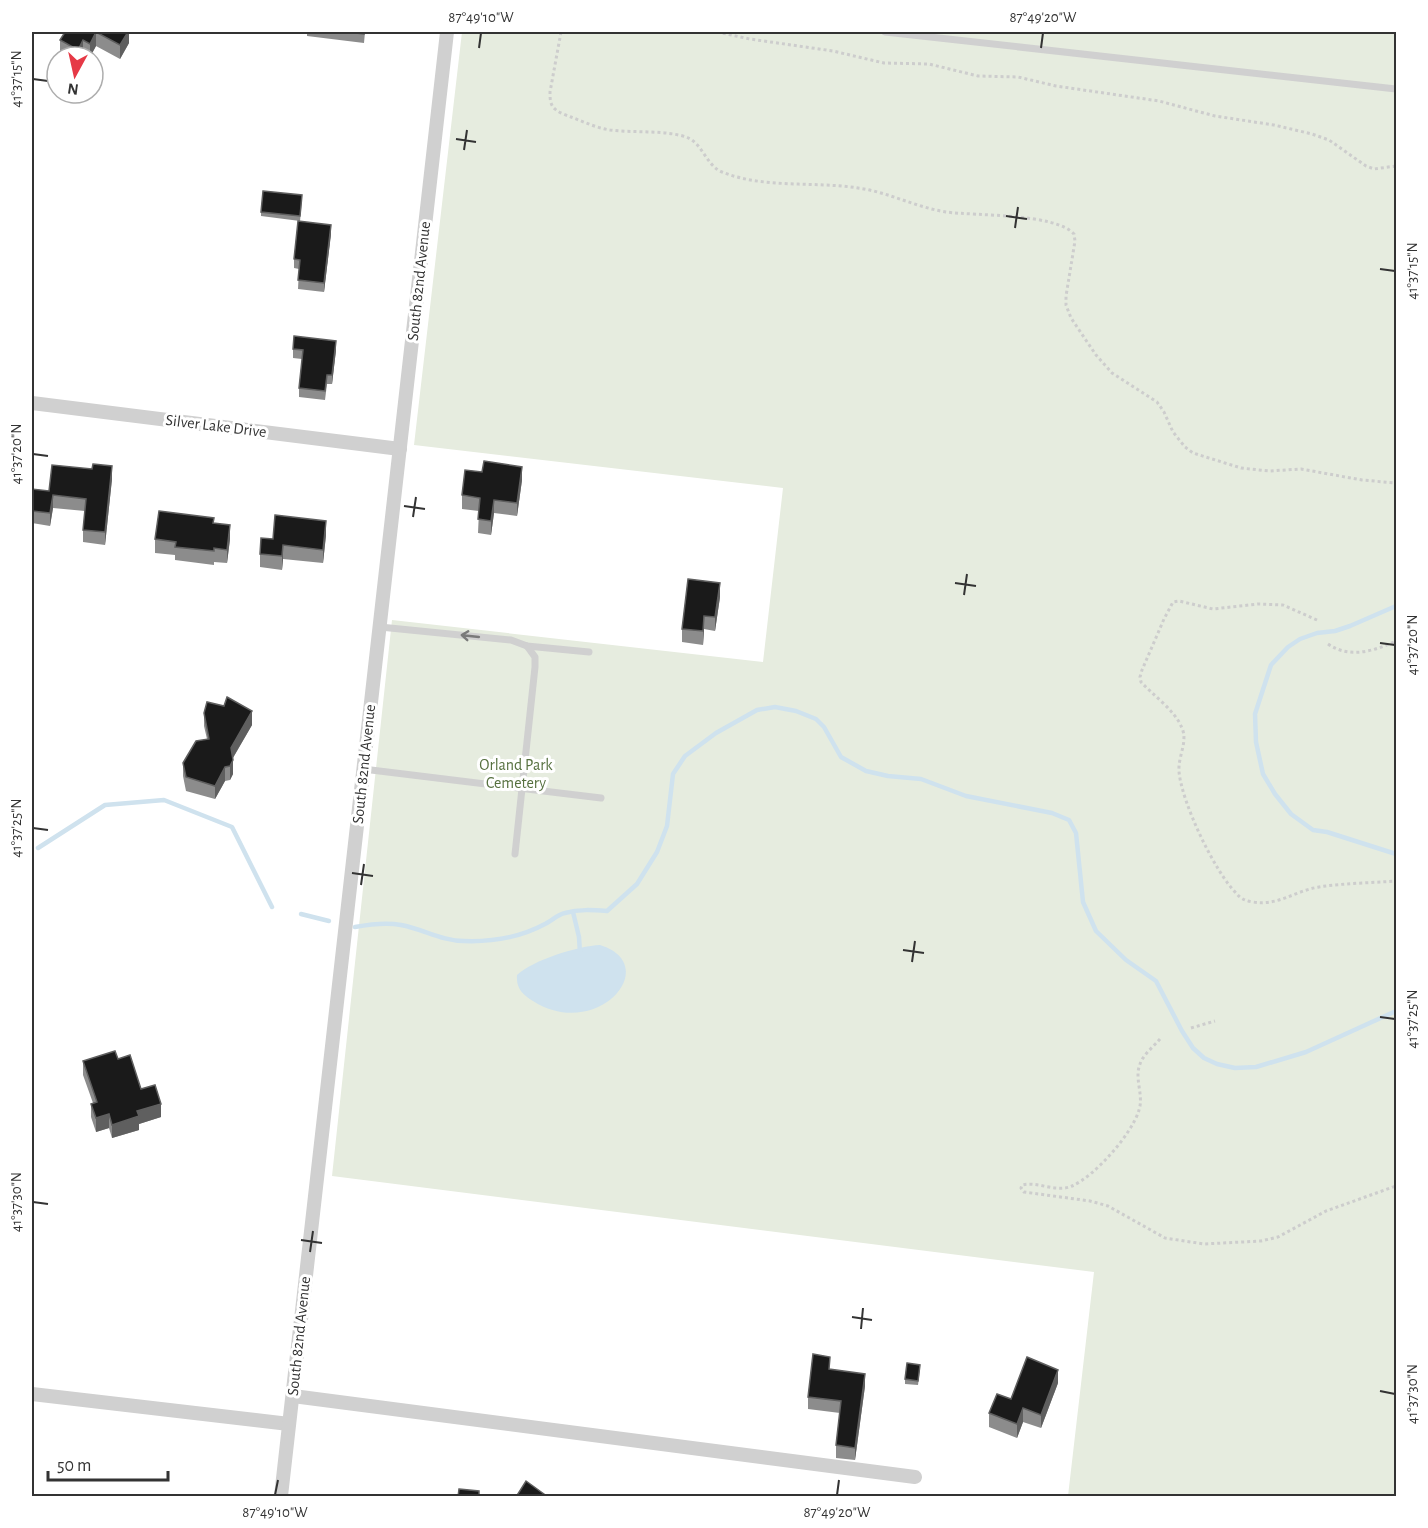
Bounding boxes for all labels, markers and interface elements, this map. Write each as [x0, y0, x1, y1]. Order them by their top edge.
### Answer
text: 87°49'10"W [448, 10, 514, 25]
text: 87°49'20"W [1009, 10, 1077, 25]
north arrow [45, 45, 105, 105]
text: 41°37'15"N [9, 50, 24, 108]
text: N [66, 80, 80, 98]
street label: South 82nd Avenue [405, 220, 433, 342]
text: 41°37'15"N [1405, 242, 1420, 300]
street label: Silver Lake Drive [165, 412, 267, 440]
text: 41°37'20"N [9, 424, 24, 484]
text: 41°37'20"N [1405, 615, 1420, 675]
one-way arrow [461, 630, 481, 641]
street label: South 82nd Avenue [350, 703, 378, 825]
park label: Orland Park Cemetery [479, 757, 553, 792]
text: 41°37'25"N [9, 798, 24, 858]
text: 41°37'25"N [1405, 989, 1420, 1049]
text: 41°37'30"N [9, 1172, 24, 1232]
street label: South 82nd Avenue [285, 1275, 313, 1397]
text: 41°37'30"N [1405, 1364, 1420, 1424]
scale bar [48, 1444, 168, 1482]
text: 50 m [57, 1457, 91, 1475]
text: 87°49'10"W [242, 1505, 308, 1520]
text: 87°49'20"W [803, 1505, 871, 1520]

